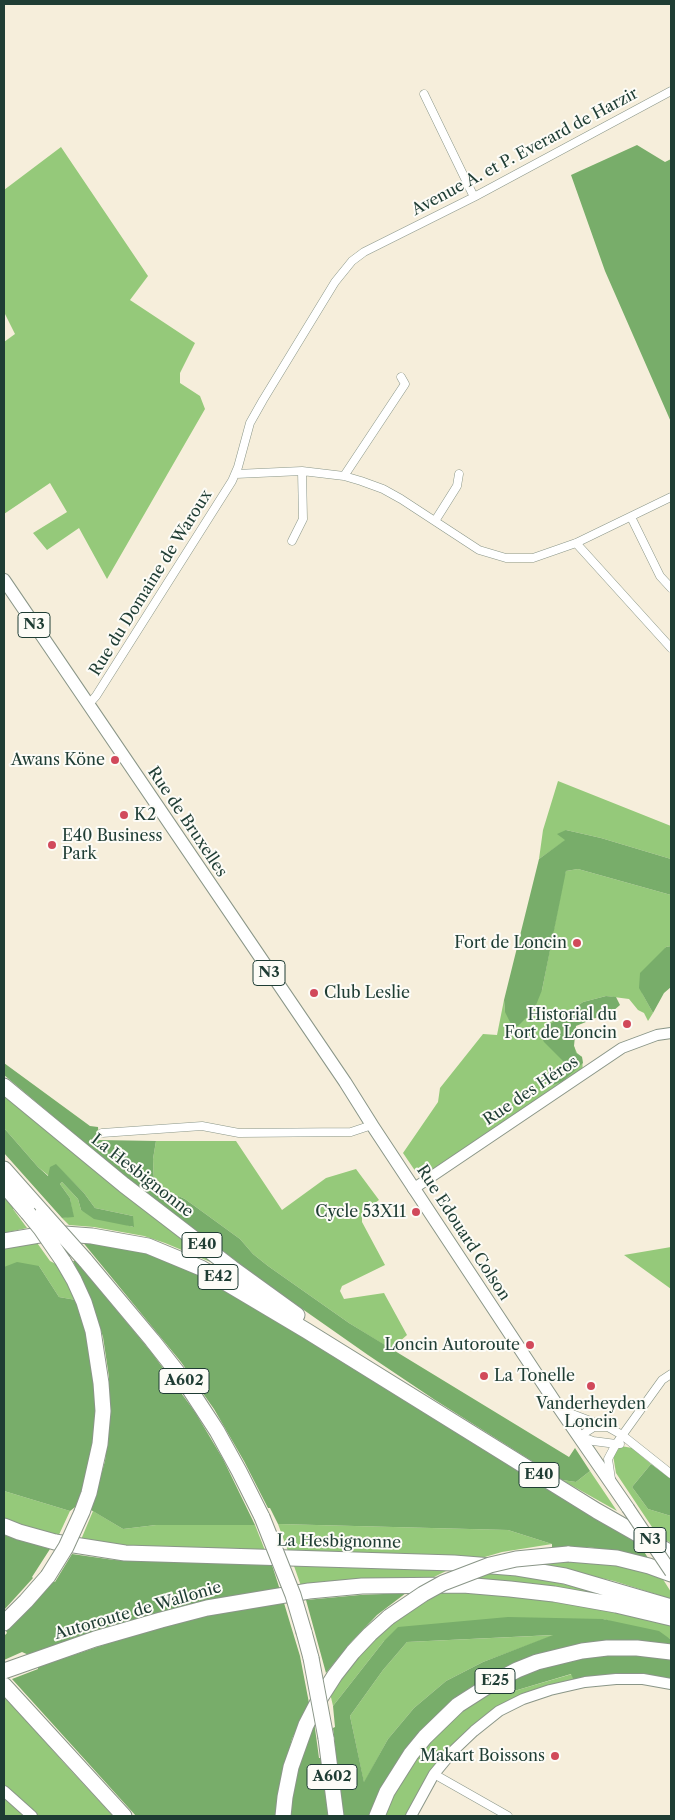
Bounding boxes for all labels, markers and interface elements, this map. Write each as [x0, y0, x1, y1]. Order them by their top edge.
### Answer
street label: Avenue A. et P. Everard de Harzir [409, 84, 641, 220]
street label: Rue du Domaine de Waroux [86, 486, 216, 680]
road number: N3 [18, 612, 50, 638]
place label: Awans Köne [11, 750, 105, 770]
marker: Awans Köne [109, 754, 121, 766]
street label: Rue de Bruxelles [143, 763, 231, 881]
place label: K2 [134, 805, 156, 825]
marker: K2 [118, 809, 130, 821]
place label: E40 Business Park [62, 826, 162, 864]
marker: E40 Business Park [46, 839, 58, 851]
place label: Fort de Loncin [454, 933, 567, 953]
marker: Fort de Loncin [571, 937, 583, 949]
road number: N3 [253, 960, 285, 986]
place label: Club Leslie [324, 983, 410, 1003]
marker: Club Leslie [308, 987, 320, 999]
place label: Historial du Fort de Loncin [504, 1005, 617, 1043]
marker: Historial du Fort de Loncin [621, 1018, 633, 1030]
street label: Rue des Héros [480, 1052, 582, 1130]
street label: La Hesbignonne [87, 1130, 197, 1222]
street label: Rue Edouard Colson [412, 1162, 514, 1304]
place label: Cycle 53X11 [315, 1202, 406, 1222]
marker: Cycle 53X11 [410, 1206, 422, 1218]
road number: E40 [182, 1232, 222, 1258]
road number: E42 [198, 1264, 238, 1290]
place label: Loncin Autoroute [384, 1335, 520, 1355]
marker: Loncin Autoroute [524, 1339, 536, 1351]
place label: La Tonelle [494, 1366, 575, 1386]
road number: A602 [159, 1368, 209, 1394]
marker: La Tonelle [478, 1370, 490, 1382]
marker: Vanderheyden Loncin [585, 1380, 597, 1392]
place label: Vanderheyden Loncin [536, 1394, 646, 1432]
road number: E40 [519, 1462, 559, 1488]
road number: N3 [634, 1528, 666, 1552]
street label: La Hesbignonne [277, 1531, 401, 1553]
street label: Autoroute de Wallonie [52, 1578, 224, 1644]
road number: E25 [475, 1668, 515, 1694]
place label: Makart Boissons [420, 1746, 545, 1766]
marker: Makart Boissons [549, 1750, 561, 1762]
road number: A602 [307, 1764, 357, 1790]

